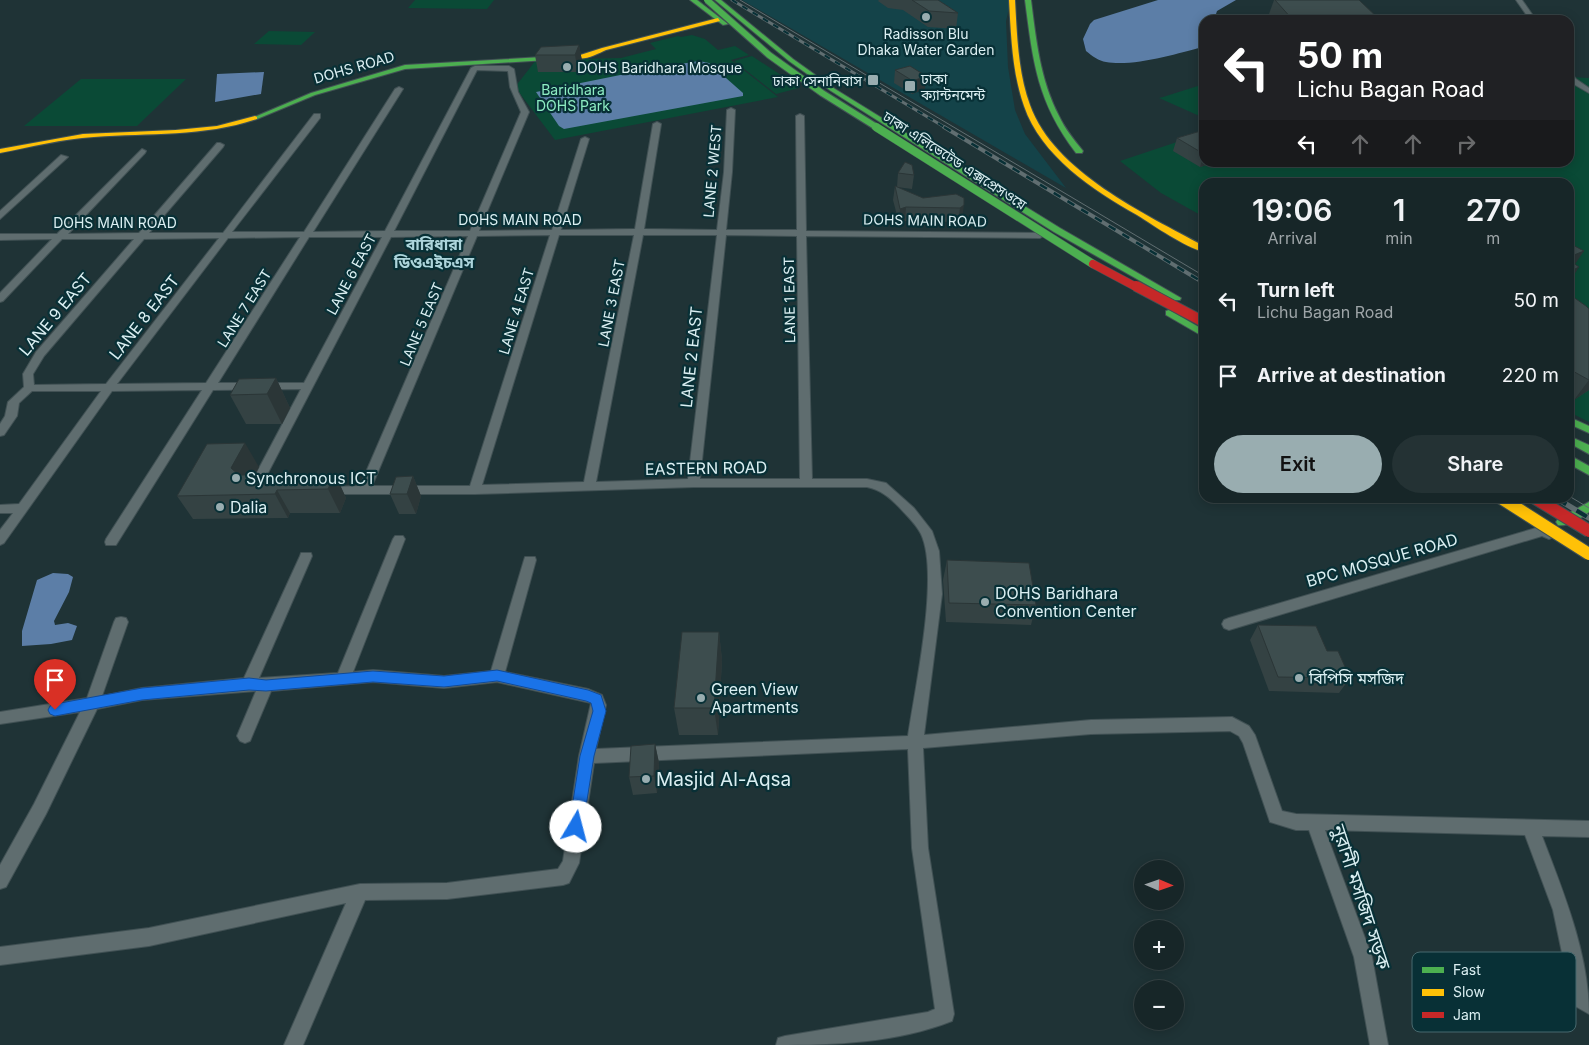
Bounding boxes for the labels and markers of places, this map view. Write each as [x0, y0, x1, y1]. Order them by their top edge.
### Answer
marker: Radisson Blu Dhaka Water Garden [920, 11, 932, 23]
place label: Radisson Blu Dhaka Water Garden [858, 25, 994, 58]
place label: DOHS Baridhara Mosque [577, 59, 742, 76]
marker: DOHS Baridhara Mosque [561, 61, 573, 73]
place label: ঢাকা ক্যান্টনমেন্ট [920, 70, 986, 103]
place label: ঢাকা সেনানিবাস [772, 72, 862, 89]
marker: ঢাকা সেনানিবাস [866, 73, 880, 87]
marker: ঢাকা ক্যান্টনমেন্ট [903, 79, 917, 93]
place label: Synchronous ICT [246, 468, 376, 488]
marker: Synchronous ICT [230, 472, 242, 484]
place label: Dalia [230, 497, 267, 517]
marker: Dalia [214, 501, 226, 513]
place label: DOHS Baridhara Convention Center [995, 583, 1137, 621]
marker: DOHS Baridhara Convention Center [979, 596, 991, 608]
pin [34, 659, 76, 710]
place label: বিপিসি মসজিদ [1308, 668, 1405, 688]
marker: বিপিসি মসজিদ [1293, 672, 1305, 684]
place label: Green View Apartments [711, 679, 799, 717]
marker: Green View Apartments [695, 692, 707, 704]
place label: Masjid Al-Aqsa [656, 768, 791, 791]
marker: Masjid Al-Aqsa [640, 773, 652, 785]

